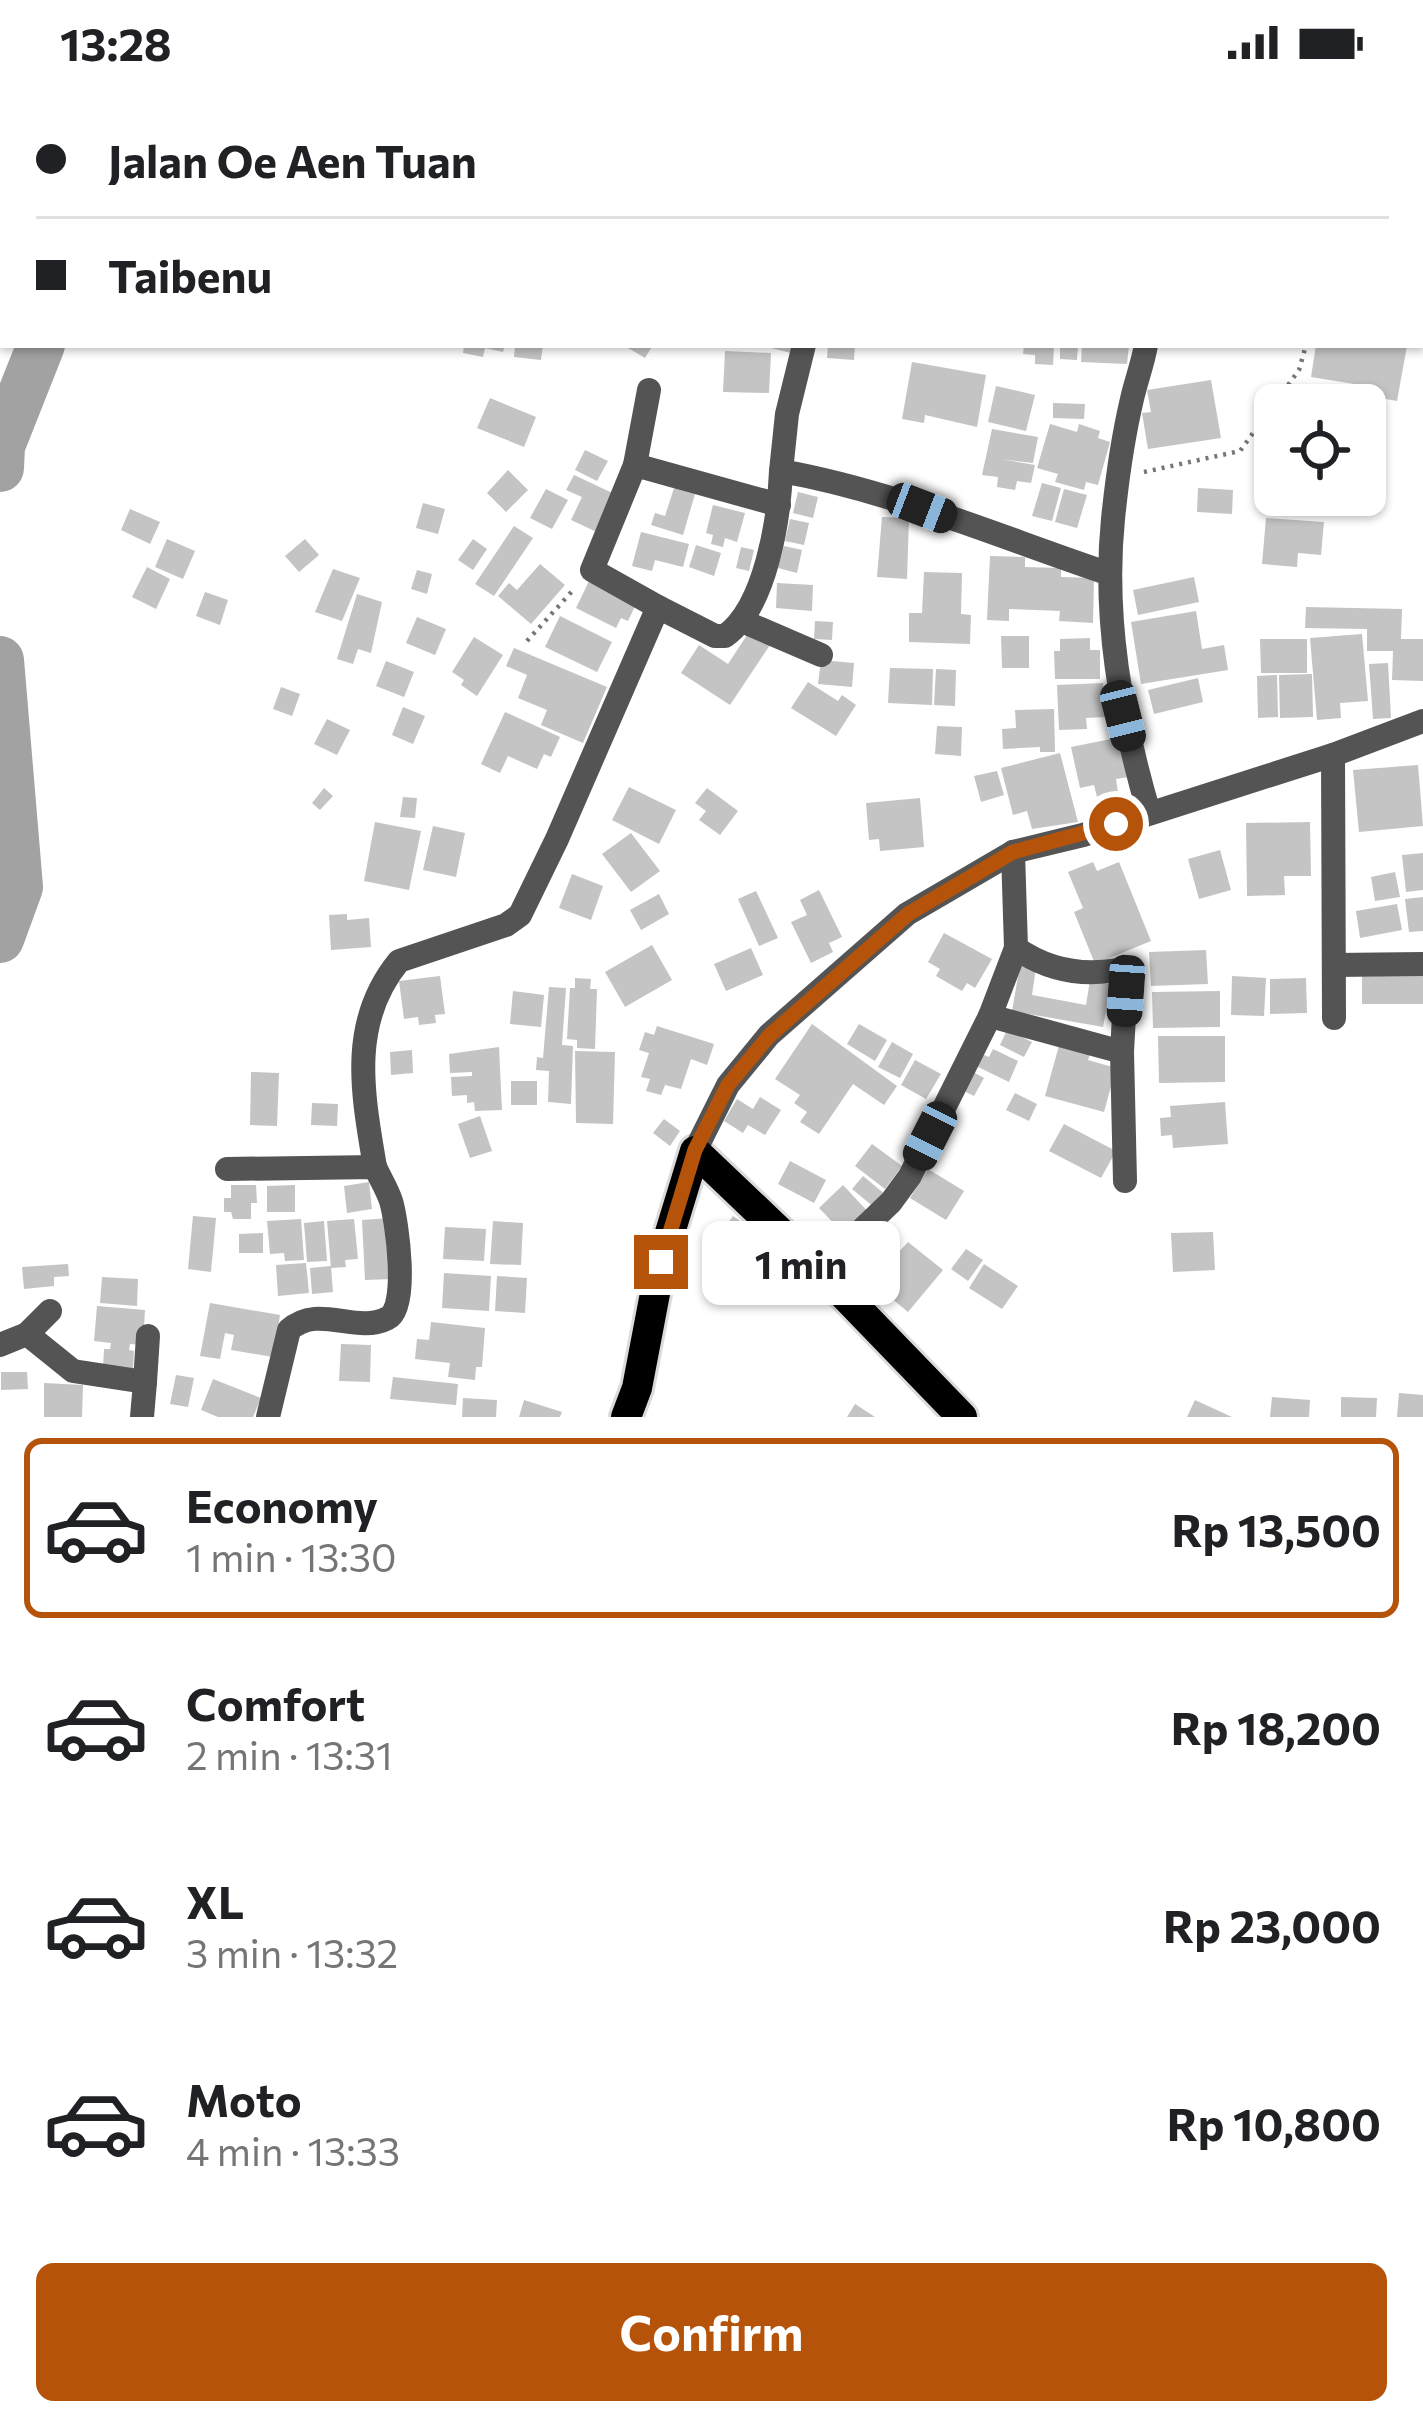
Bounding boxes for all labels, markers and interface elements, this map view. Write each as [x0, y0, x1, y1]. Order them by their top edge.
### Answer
text: 13:28 [60, 15, 172, 70]
text: Jalan Oe Aen Tuan [108, 132, 477, 187]
text: Taibenu [108, 247, 272, 302]
map controls [1254, 384, 1386, 516]
button: locate [1254, 384, 1386, 516]
car [882, 478, 962, 538]
car [1097, 677, 1149, 755]
route start [1089, 797, 1143, 851]
car [1106, 954, 1146, 1028]
car [898, 1096, 962, 1176]
callout: 1 min [703, 1220, 901, 1304]
route end [634, 1235, 688, 1289]
text: 1 min [755, 1239, 847, 1287]
icon: car [42, 1474, 150, 1582]
text: Economy [186, 1477, 378, 1532]
text: Rp 13,500 [1171, 1501, 1381, 1556]
text: 1 min · 13:30 [186, 1532, 397, 1580]
icon: car [42, 1672, 150, 1780]
text: Comfort [186, 1675, 365, 1730]
text: Rp 18,200 [1171, 1699, 1381, 1754]
text: 2 min · 13:31 [186, 1730, 393, 1778]
icon: car [42, 1870, 150, 1978]
text: XL [186, 1873, 244, 1928]
text: Rp 23,000 [1163, 1897, 1381, 1952]
text: 3 min · 13:32 [186, 1928, 398, 1976]
icon: car [42, 2068, 150, 2176]
text: Moto [186, 2071, 302, 2126]
text: Rp 10,800 [1167, 2095, 1381, 2150]
text: 4 min · 13:33 [186, 2126, 400, 2174]
button: Confirm [36, 2263, 1387, 2401]

